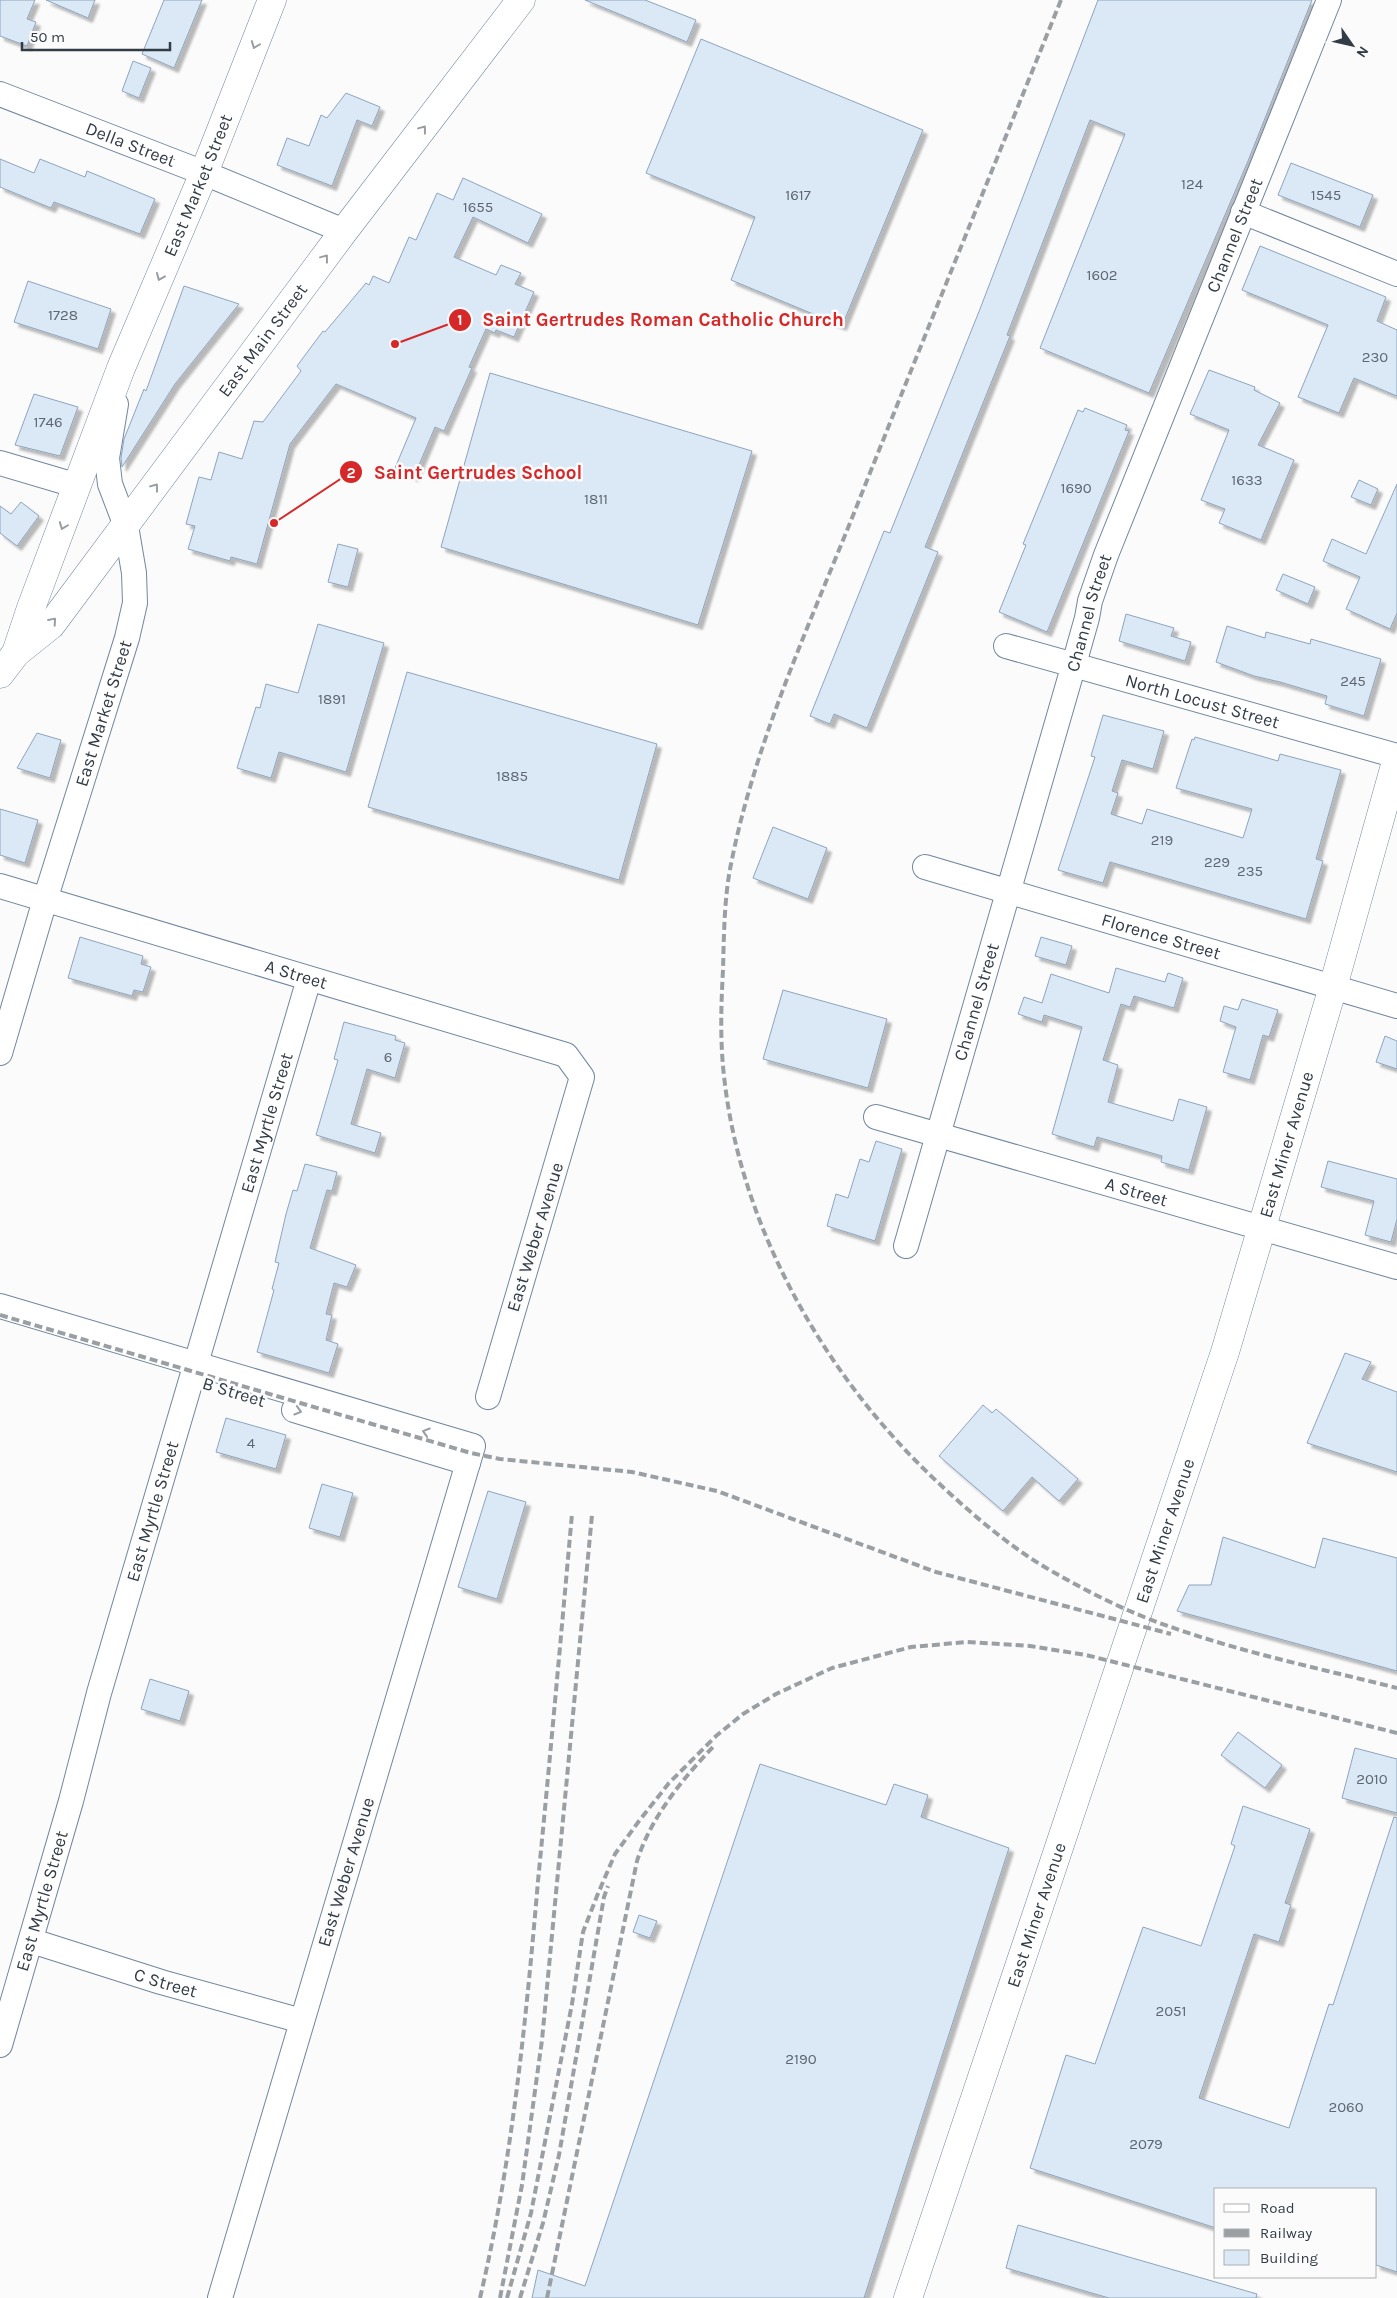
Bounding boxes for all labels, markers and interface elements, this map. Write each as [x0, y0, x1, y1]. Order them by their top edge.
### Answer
scale bar [22, 20, 170, 52]
north arrow [1327, 20, 1377, 70]
text: 50 m [30, 28, 65, 46]
one-way arrow [250, 41, 260, 49]
text: N [1353, 43, 1372, 61]
street label: East Market Street [159, 111, 237, 260]
street label: Della Street [82, 117, 179, 172]
one-way arrow [417, 125, 426, 135]
house number: 124 [1181, 175, 1204, 193]
street label: Channel Street [1202, 175, 1267, 296]
house number: 1617 [785, 186, 811, 204]
house number: 1545 [1311, 186, 1341, 204]
house number: 1655 [463, 198, 493, 216]
one-way arrow [319, 255, 327, 264]
house number: 1602 [1086, 266, 1118, 284]
one-way arrow [156, 272, 167, 281]
street label: East Main Street [213, 279, 312, 401]
callout: Saint Gertrudes Roman Catholic Church [448, 303, 854, 337]
house number: 1728 [48, 306, 78, 324]
text: Saint Gertrudes Roman Catholic Church [482, 309, 844, 331]
text: 1 [457, 311, 463, 329]
house number: 230 [1362, 348, 1388, 366]
house number: 1746 [34, 413, 62, 431]
callout: Saint Gertrudes School [338, 455, 592, 489]
text: Saint Gertrudes School [374, 462, 582, 484]
text: 2 [346, 464, 356, 482]
house number: 1633 [1231, 471, 1263, 489]
house number: 1690 [1060, 479, 1092, 497]
one-way arrow [149, 483, 158, 493]
house number: 1811 [584, 490, 608, 508]
one-way arrow [58, 521, 69, 530]
street label: Channel Street [1061, 551, 1117, 674]
one-way arrow [47, 618, 56, 627]
street label: East Market Street [70, 637, 137, 789]
street label: North Locust Street [1123, 669, 1282, 733]
house number: 245 [1340, 672, 1366, 690]
house number: 1891 [318, 690, 346, 708]
house number: 1885 [496, 767, 528, 785]
house number: 219 [1151, 831, 1173, 849]
house number: 229 [1204, 853, 1230, 871]
house number: 235 [1237, 862, 1263, 880]
street label: Florence Street [1099, 909, 1223, 965]
street label: Channel Street [949, 940, 1004, 1063]
street label: A Street [262, 955, 330, 994]
house number: 6 [384, 1048, 392, 1066]
street label: East Myrtle Street [236, 1050, 298, 1196]
street label: East Miner Avenue [1254, 1069, 1318, 1220]
street label: East Weber Avenue [502, 1160, 568, 1314]
street label: A Street [1103, 1173, 1170, 1211]
street label: B Street [200, 1372, 268, 1412]
one-way arrow [294, 1406, 302, 1416]
one-way arrow [423, 1428, 431, 1438]
house number: 4 [247, 1434, 256, 1452]
street label: East Myrtle Street [121, 1438, 184, 1584]
street label: East Miner Avenue [1131, 1456, 1200, 1606]
house number: 2010 [1356, 1770, 1388, 1788]
street label: East Weber Avenue [313, 1795, 379, 1949]
street label: East Myrtle Street [11, 1828, 73, 1974]
street label: East Miner Avenue [1002, 1840, 1071, 1990]
street label: C Street [131, 1963, 200, 2003]
house number: 2051 [1155, 2002, 1187, 2020]
house number: 2190 [785, 2050, 817, 2068]
house number: 2060 [1328, 2098, 1364, 2116]
house number: 2079 [1129, 2135, 1163, 2153]
legend [1214, 2188, 1377, 2278]
text: Road [1260, 2199, 1295, 2217]
text: Railway [1260, 2224, 1312, 2242]
text: Building [1260, 2249, 1318, 2267]

